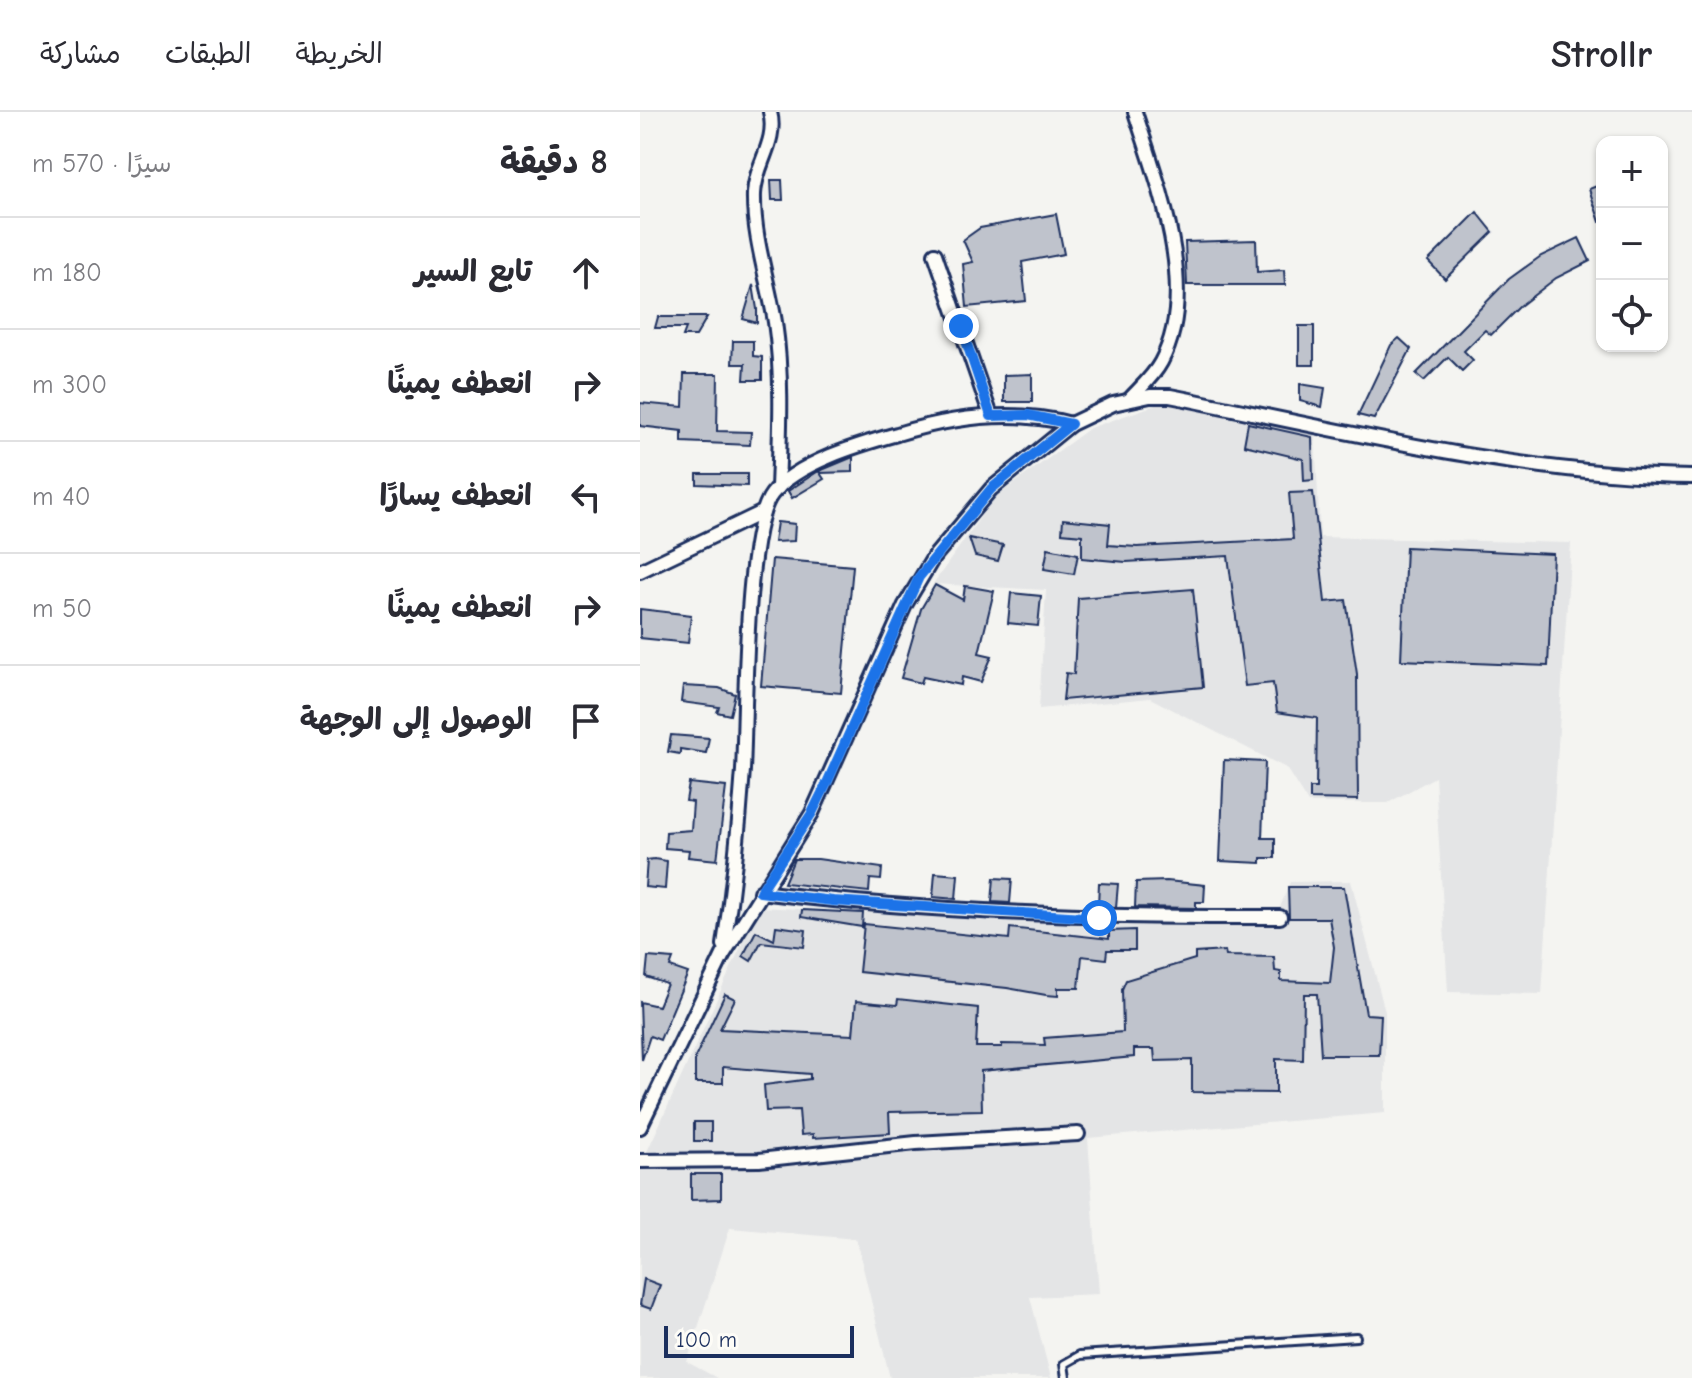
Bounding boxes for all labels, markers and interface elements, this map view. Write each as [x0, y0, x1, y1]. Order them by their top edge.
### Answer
text: Strollr [1551, 33, 1652, 77]
text: مشاركة [40, 38, 121, 70]
text: الطبقات [165, 38, 251, 70]
text: الخريطة [295, 38, 383, 70]
map controls [1596, 136, 1668, 352]
button: + [1596, 136, 1668, 208]
text: 8 دقيقة [500, 142, 608, 182]
text: سيرًا · 570 m [32, 149, 172, 179]
button: − [1596, 208, 1668, 280]
icon: ahead [564, 251, 608, 295]
text: تابع السير [414, 254, 532, 289]
text: 180 m [32, 258, 102, 288]
button: locate [1596, 280, 1668, 352]
route end [943, 308, 979, 344]
icon: right [564, 363, 608, 407]
text: انعطف يمينًا [387, 366, 532, 401]
text: 300 m [32, 370, 107, 400]
icon: left [564, 475, 608, 519]
text: انعطف يسارًا [380, 478, 532, 513]
text: 40 m [32, 482, 91, 512]
icon: right [564, 587, 608, 631]
text: انعطف يمينًا [387, 590, 532, 625]
text: 50 m [32, 594, 92, 624]
icon: arrive [564, 699, 608, 743]
text: الوصول إلى الوجهة [300, 702, 532, 737]
route start [1081, 900, 1117, 936]
scale bar [664, 1322, 854, 1358]
text: 100 m [676, 1327, 737, 1353]

